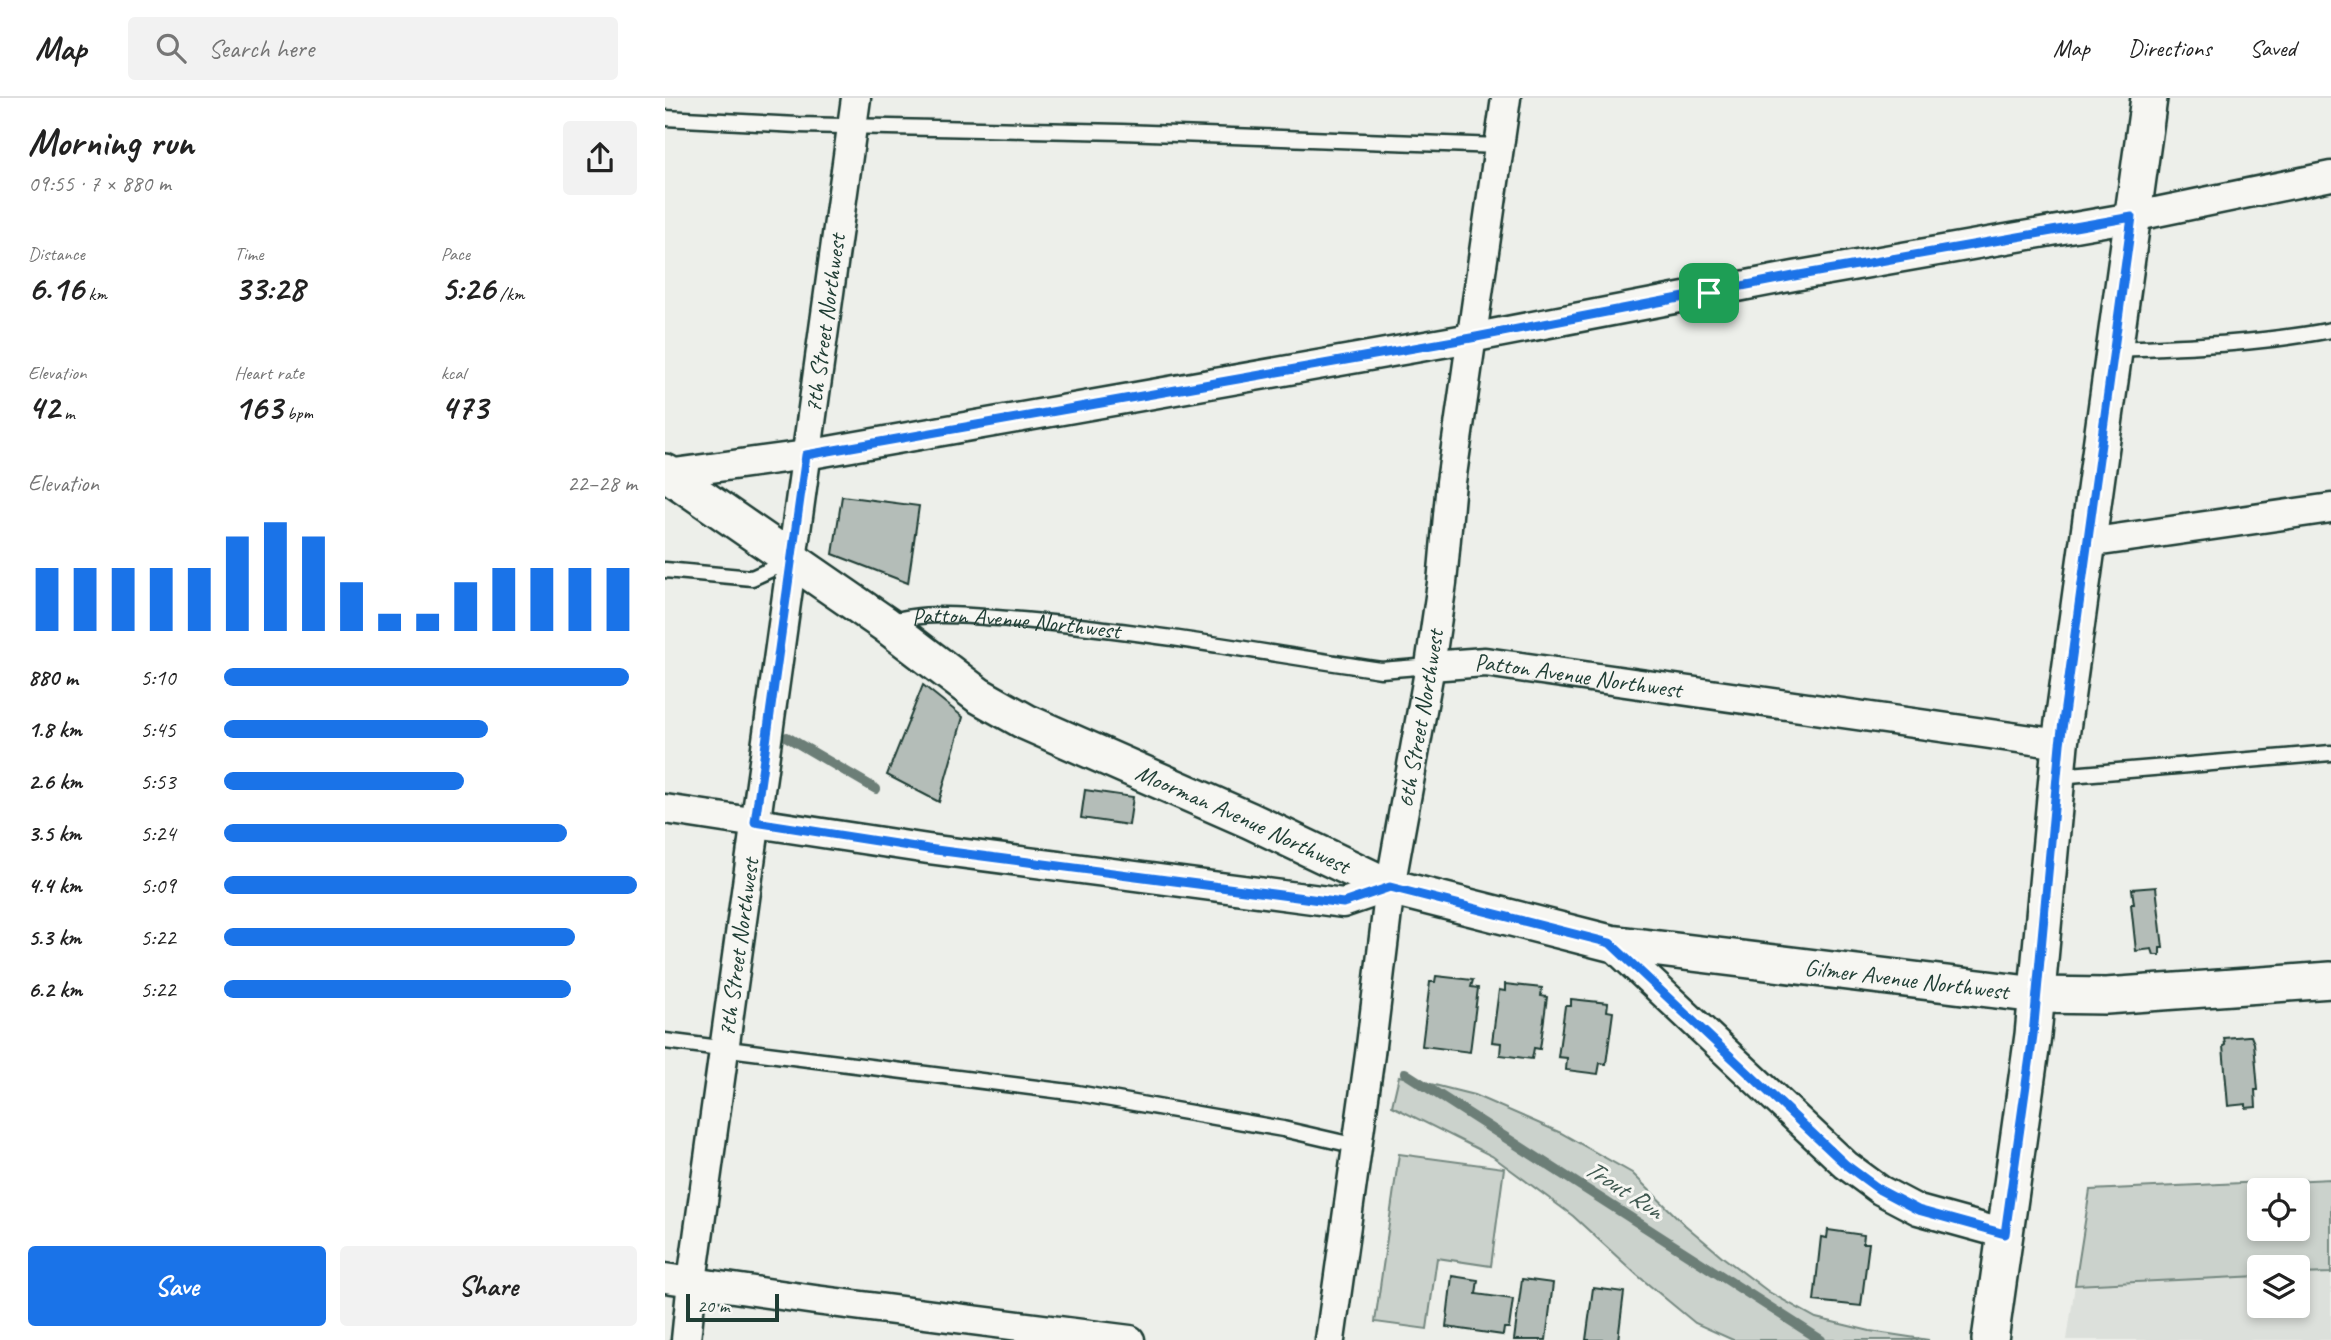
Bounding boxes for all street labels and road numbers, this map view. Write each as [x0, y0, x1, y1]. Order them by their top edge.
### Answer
street label: 7th Street Northwest [798, 230, 852, 415]
street label: Patton Avenue Northwest [910, 600, 1124, 646]
street label: 6th Street Northwest [1390, 626, 1450, 810]
street label: Patton Avenue Northwest [1473, 647, 1686, 705]
street label: Moorman Avenue Northwest [1131, 757, 1357, 882]
street label: 7th Street Northwest [711, 854, 766, 1039]
street label: Gilmer Avenue Northwest [1803, 952, 2012, 1007]

